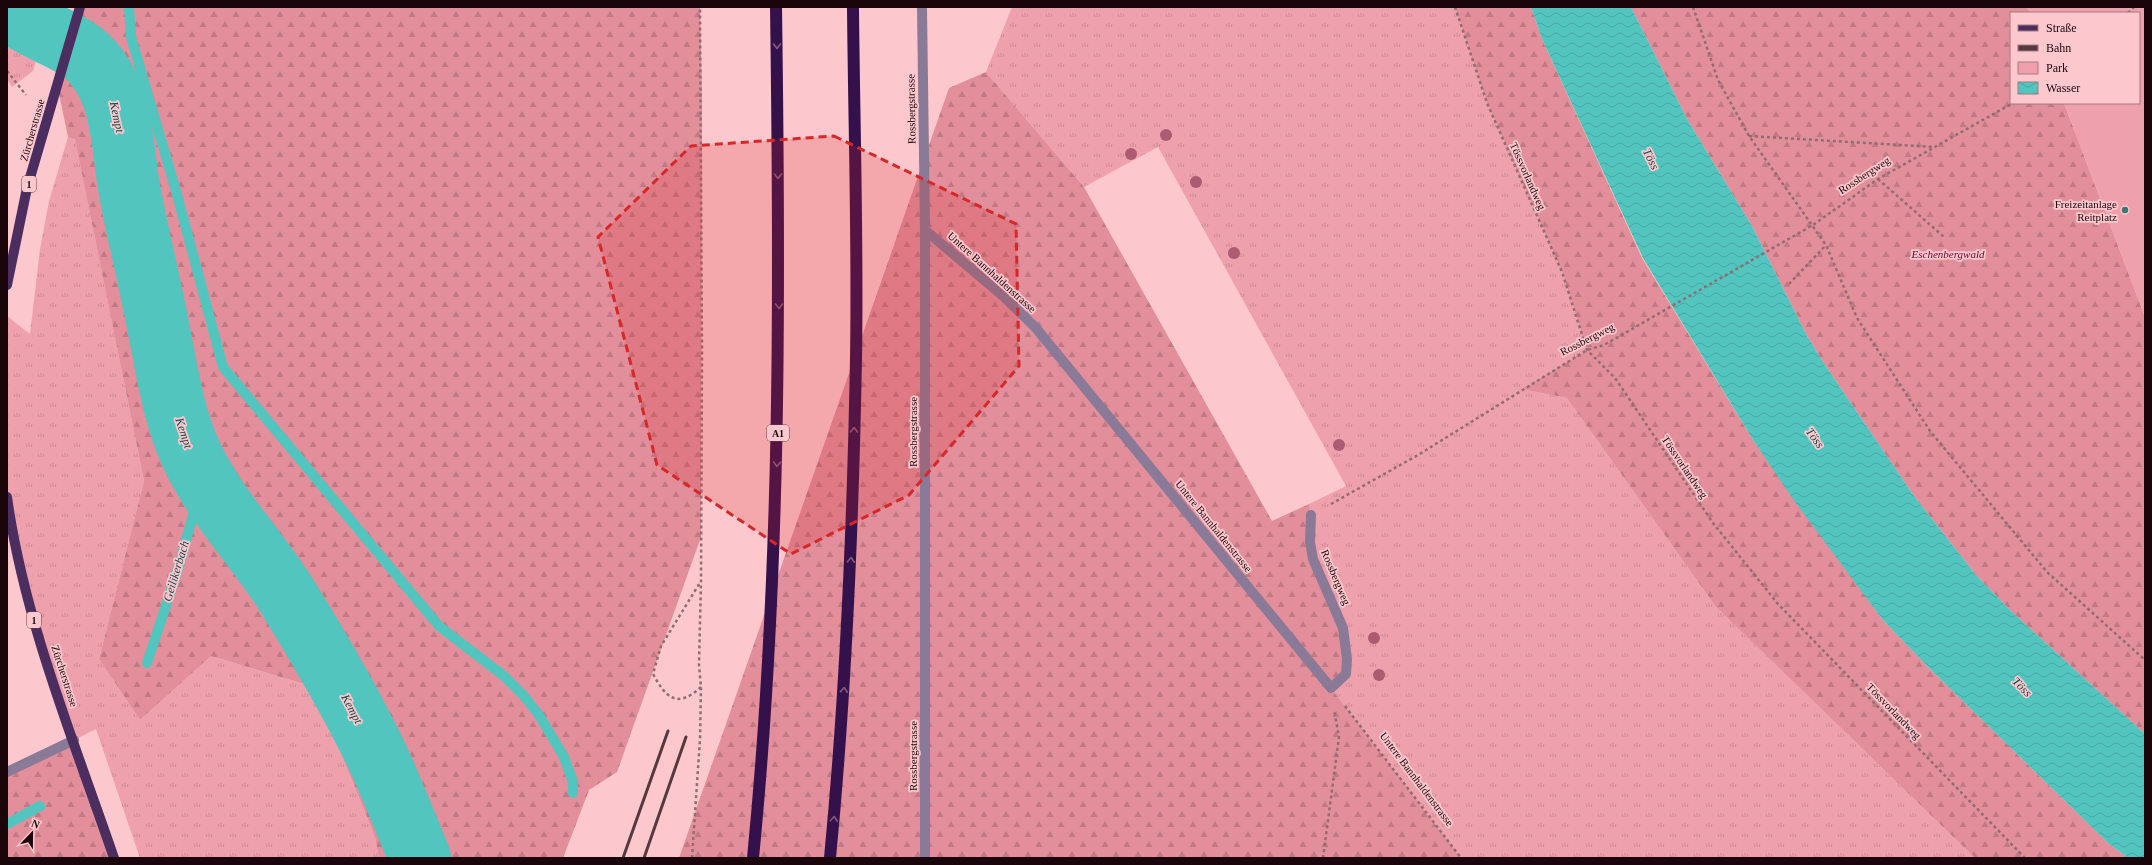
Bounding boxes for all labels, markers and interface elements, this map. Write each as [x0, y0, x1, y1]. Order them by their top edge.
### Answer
legend [2010, 12, 2140, 104]
text: Straße [2046, 21, 2077, 35]
text: Bahn [2046, 41, 2071, 55]
one-way arrow [773, 43, 781, 49]
text: Park [2046, 61, 2068, 75]
street label: Rossbergstrasse [904, 74, 918, 144]
text: Wasser [2046, 81, 2080, 95]
street label: Zürcherstrasse [17, 97, 47, 162]
water label: Kempt [107, 99, 127, 134]
street label: Tössvorlandweg [1508, 140, 1548, 212]
water label: Töss [1640, 146, 1662, 172]
street label: Rossbergweg [1836, 154, 1892, 196]
one-way arrow [774, 173, 782, 179]
road number: 1 [22, 176, 36, 192]
place label: Freizeitanlage Reitplatz [2055, 198, 2117, 223]
marker: Freizeitanlage Reitplatz [2120, 205, 2130, 215]
street label: Untere Bannhaldenstrasse [945, 229, 1039, 315]
park label: Eschenbergwald [1911, 248, 1985, 260]
one-way arrow [775, 303, 783, 309]
street label: Rossbergweg [1558, 320, 1616, 358]
street label: Rossbergstrasse [907, 397, 919, 467]
water label: Kempt [172, 415, 196, 451]
road number: A1 [767, 425, 789, 441]
water label: Töss [1803, 425, 1827, 451]
one-way arrow [850, 427, 859, 433]
street label: Tössvorlandweg [1660, 434, 1711, 501]
one-way arrow [773, 461, 781, 467]
street label: Untere Bannhaldenstrasse [1173, 478, 1255, 574]
water label: Geilikerbach [160, 539, 192, 603]
street label: Rossbergweg [1319, 547, 1353, 607]
one-way arrow [846, 557, 855, 563]
road number: 1 [27, 612, 41, 628]
street label: Zürcherstrasse [49, 644, 81, 708]
water label: Töss [2009, 674, 2035, 700]
street label: Tössvorlandweg [1864, 681, 1924, 742]
one-way arrow [839, 687, 848, 693]
water label: Kempt [338, 691, 366, 727]
street label: Rossbergstrasse [907, 721, 919, 791]
street label: Untere Bannhaldenstrasse [1378, 730, 1456, 828]
north arrow [12, 813, 52, 853]
one-way arrow [829, 816, 838, 822]
text: N [30, 817, 42, 831]

